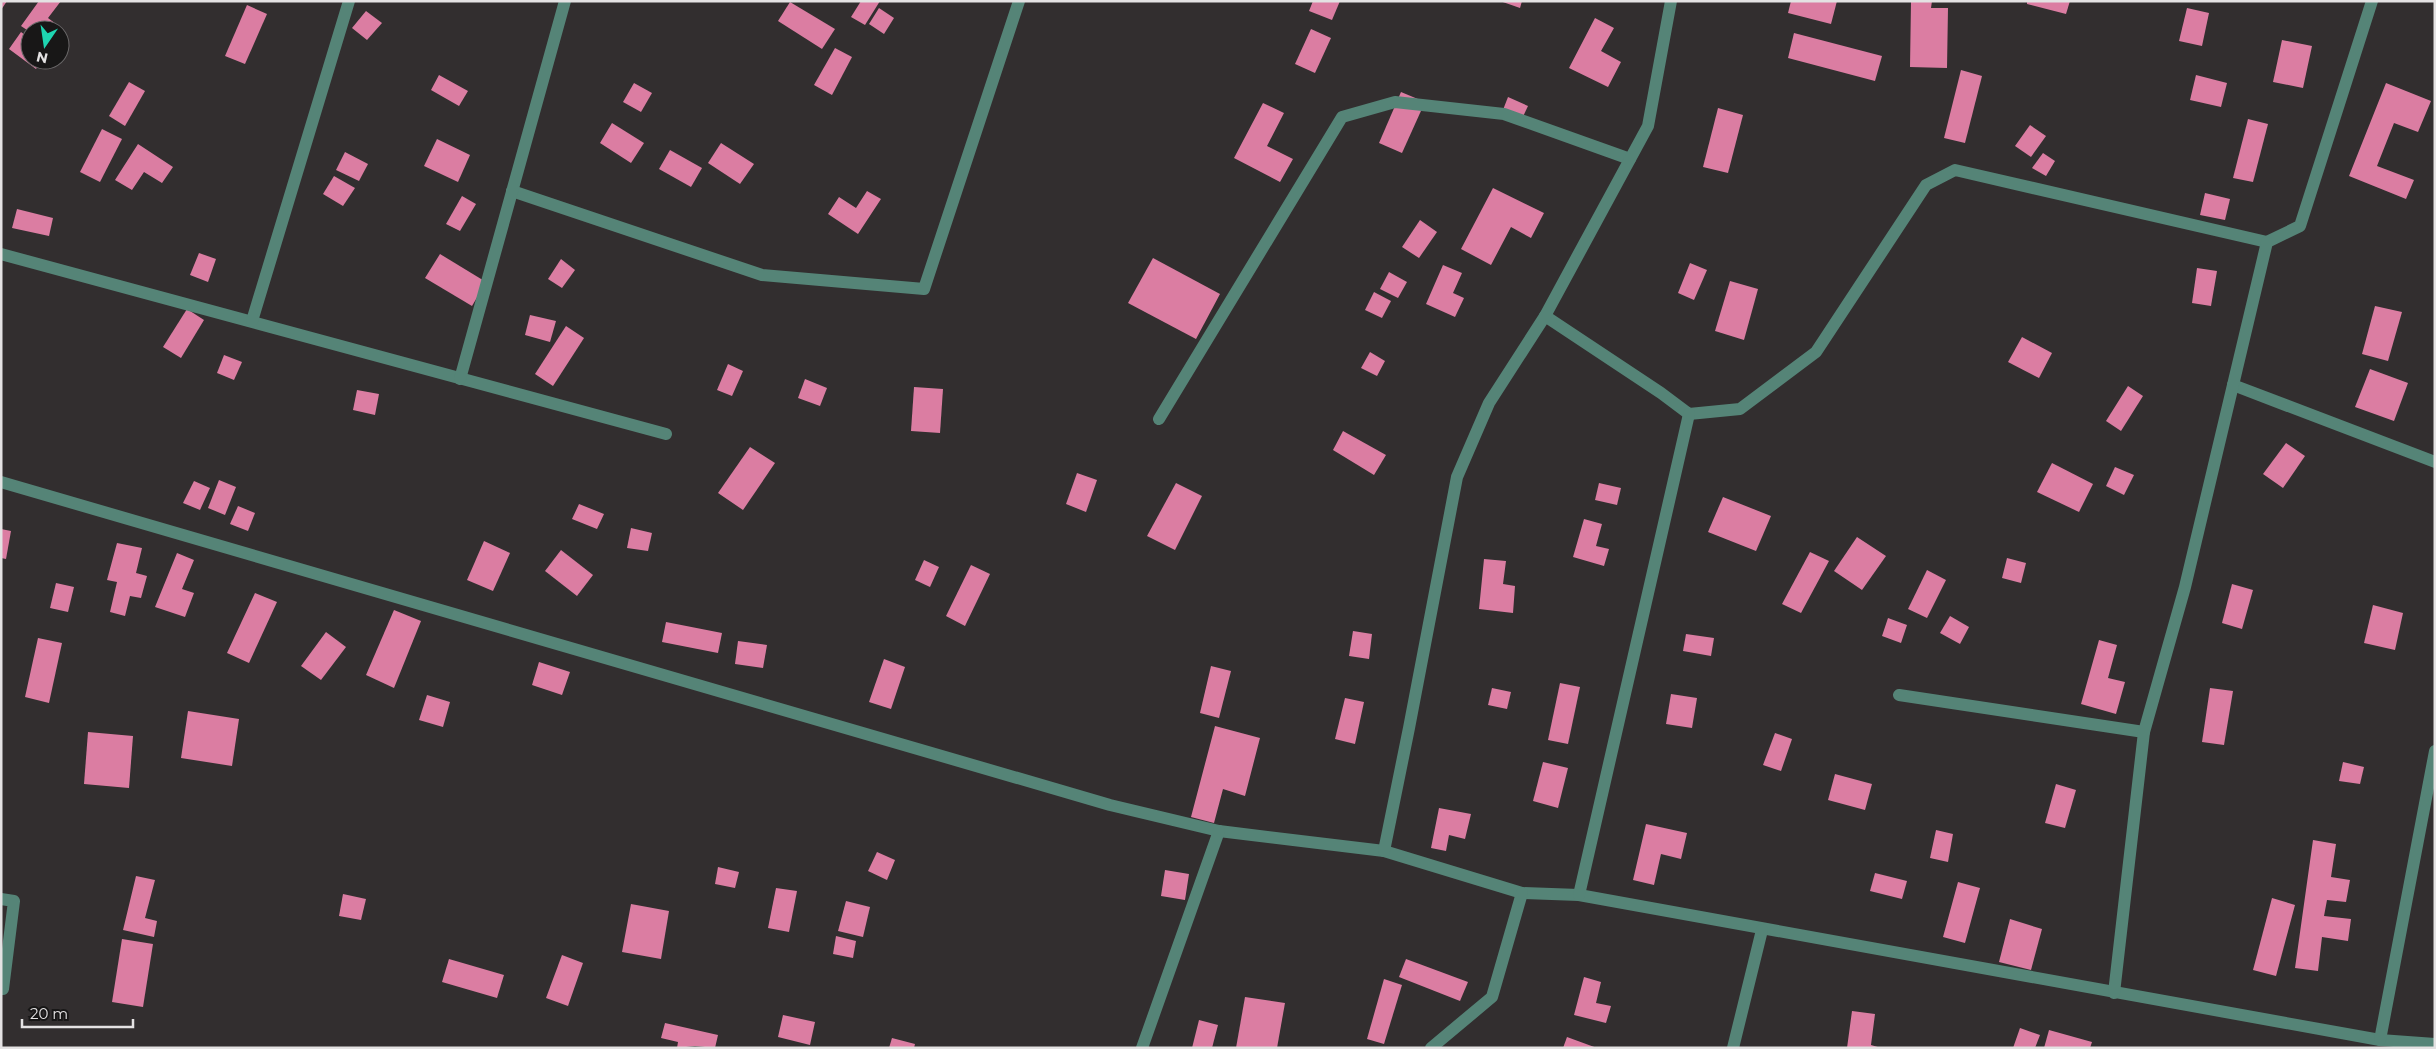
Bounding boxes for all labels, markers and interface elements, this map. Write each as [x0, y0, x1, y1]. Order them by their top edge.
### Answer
north arrow [20, 20, 70, 70]
text: N [35, 48, 50, 68]
scale bar [22, 996, 134, 1028]
text: 20 m [30, 1004, 68, 1023]

